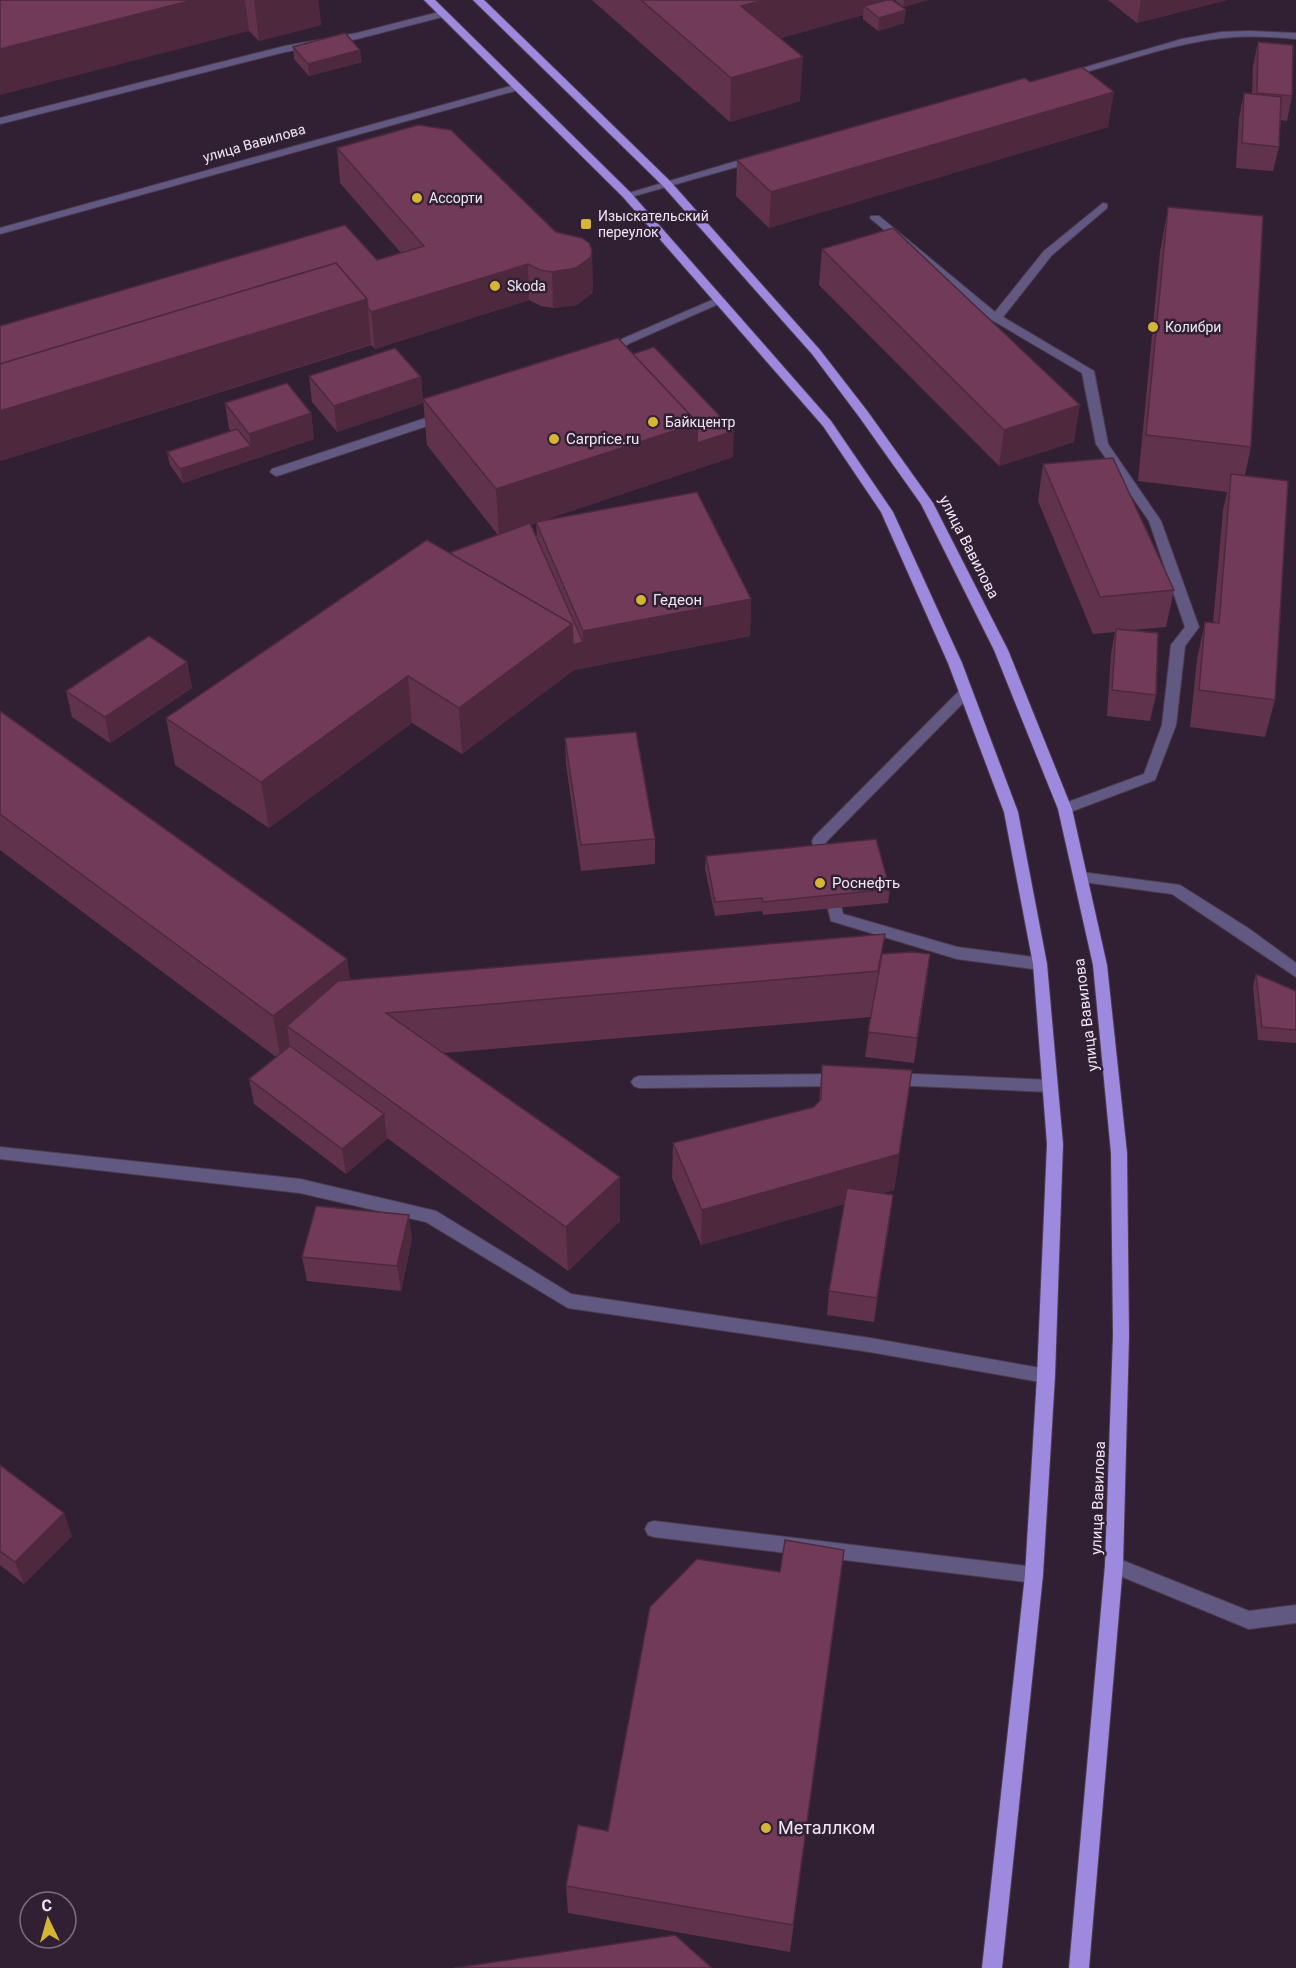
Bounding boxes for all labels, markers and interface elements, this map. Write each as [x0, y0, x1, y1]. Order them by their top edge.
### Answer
street label: улица Вавилова [201, 121, 307, 165]
place label: Ассорти [429, 190, 483, 206]
marker: Ассорти [410, 191, 424, 205]
place label: Изыскательский переулок [598, 208, 709, 240]
marker: Изыскательский переулок [579, 217, 593, 231]
place label: Skoda [507, 278, 546, 294]
marker: Skoda [488, 279, 502, 293]
place label: Колибри [1165, 319, 1221, 335]
marker: Колибри [1146, 320, 1160, 334]
place label: Байкцентр [665, 414, 736, 430]
marker: Байкцентр [646, 415, 660, 429]
place label: Carprice.ru [566, 430, 639, 448]
marker: Carprice.ru [547, 432, 561, 446]
street label: улица Вавилова [935, 492, 1003, 602]
place label: Гедеон [653, 591, 702, 609]
marker: Гедеон [634, 593, 648, 607]
place label: Роснефть [832, 874, 900, 892]
marker: Роснефть [813, 876, 827, 890]
street label: улица Вавилова [1070, 958, 1102, 1072]
street label: улица Вавилова [1087, 1441, 1109, 1555]
place label: Металлком [778, 1817, 875, 1838]
marker: Металлком [759, 1821, 773, 1835]
north arrow [18, 1890, 78, 1950]
text: С [41, 1896, 53, 1915]

